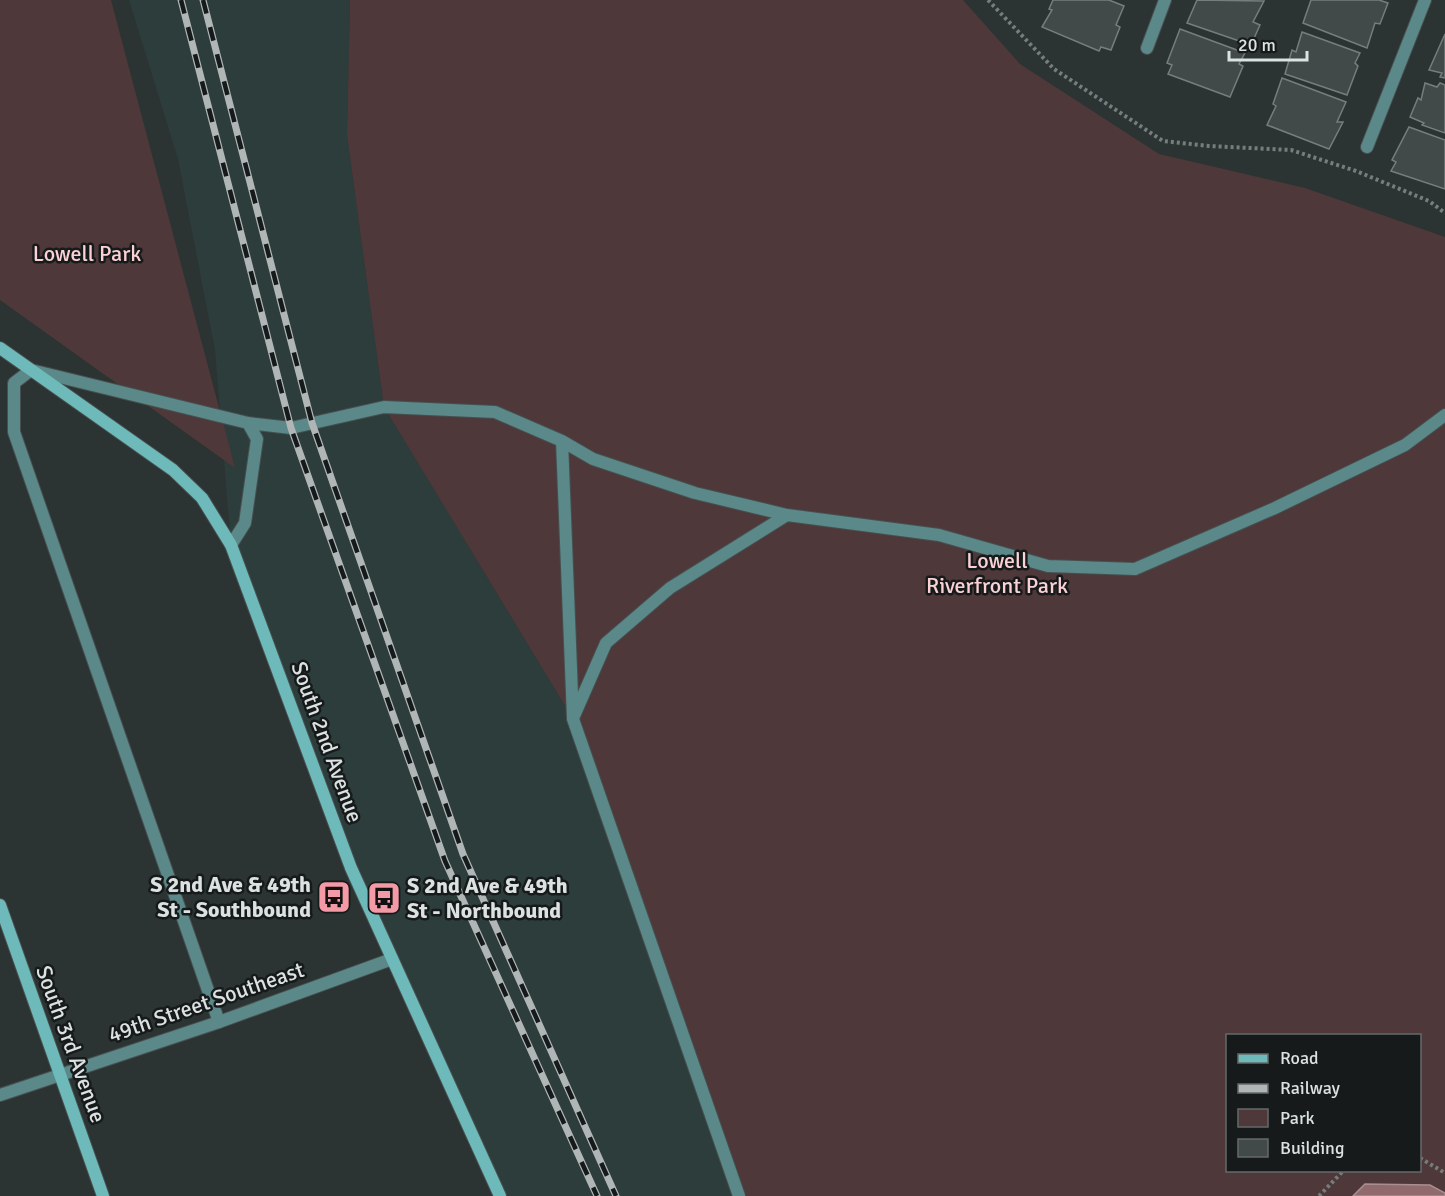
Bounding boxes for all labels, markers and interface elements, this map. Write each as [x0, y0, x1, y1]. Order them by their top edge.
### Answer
scale bar [1229, 24, 1307, 62]
text: 20 m [1238, 34, 1276, 56]
park label: Lowell Park [33, 240, 141, 267]
park label: Lowell Riverfront Park [926, 547, 1068, 599]
street label: South 2nd Avenue [285, 658, 369, 826]
place label: S 2nd Ave & 49th St - Southbound [150, 871, 311, 923]
place label: S 2nd Ave & 49th St - Northbound [407, 872, 568, 924]
bus stop icon: S 2nd Ave & 49th St - Southbound [316, 879, 352, 915]
bus stop icon: S 2nd Ave & 49th St - Northbound [366, 880, 402, 916]
street label: 49th Street Southeast [105, 956, 308, 1048]
street label: South 3rd Avenue [30, 962, 112, 1126]
legend [1226, 1034, 1421, 1172]
text: Road [1280, 1047, 1319, 1069]
text: Railway [1280, 1077, 1341, 1099]
text: Park [1280, 1107, 1315, 1129]
text: Building [1280, 1137, 1344, 1159]

